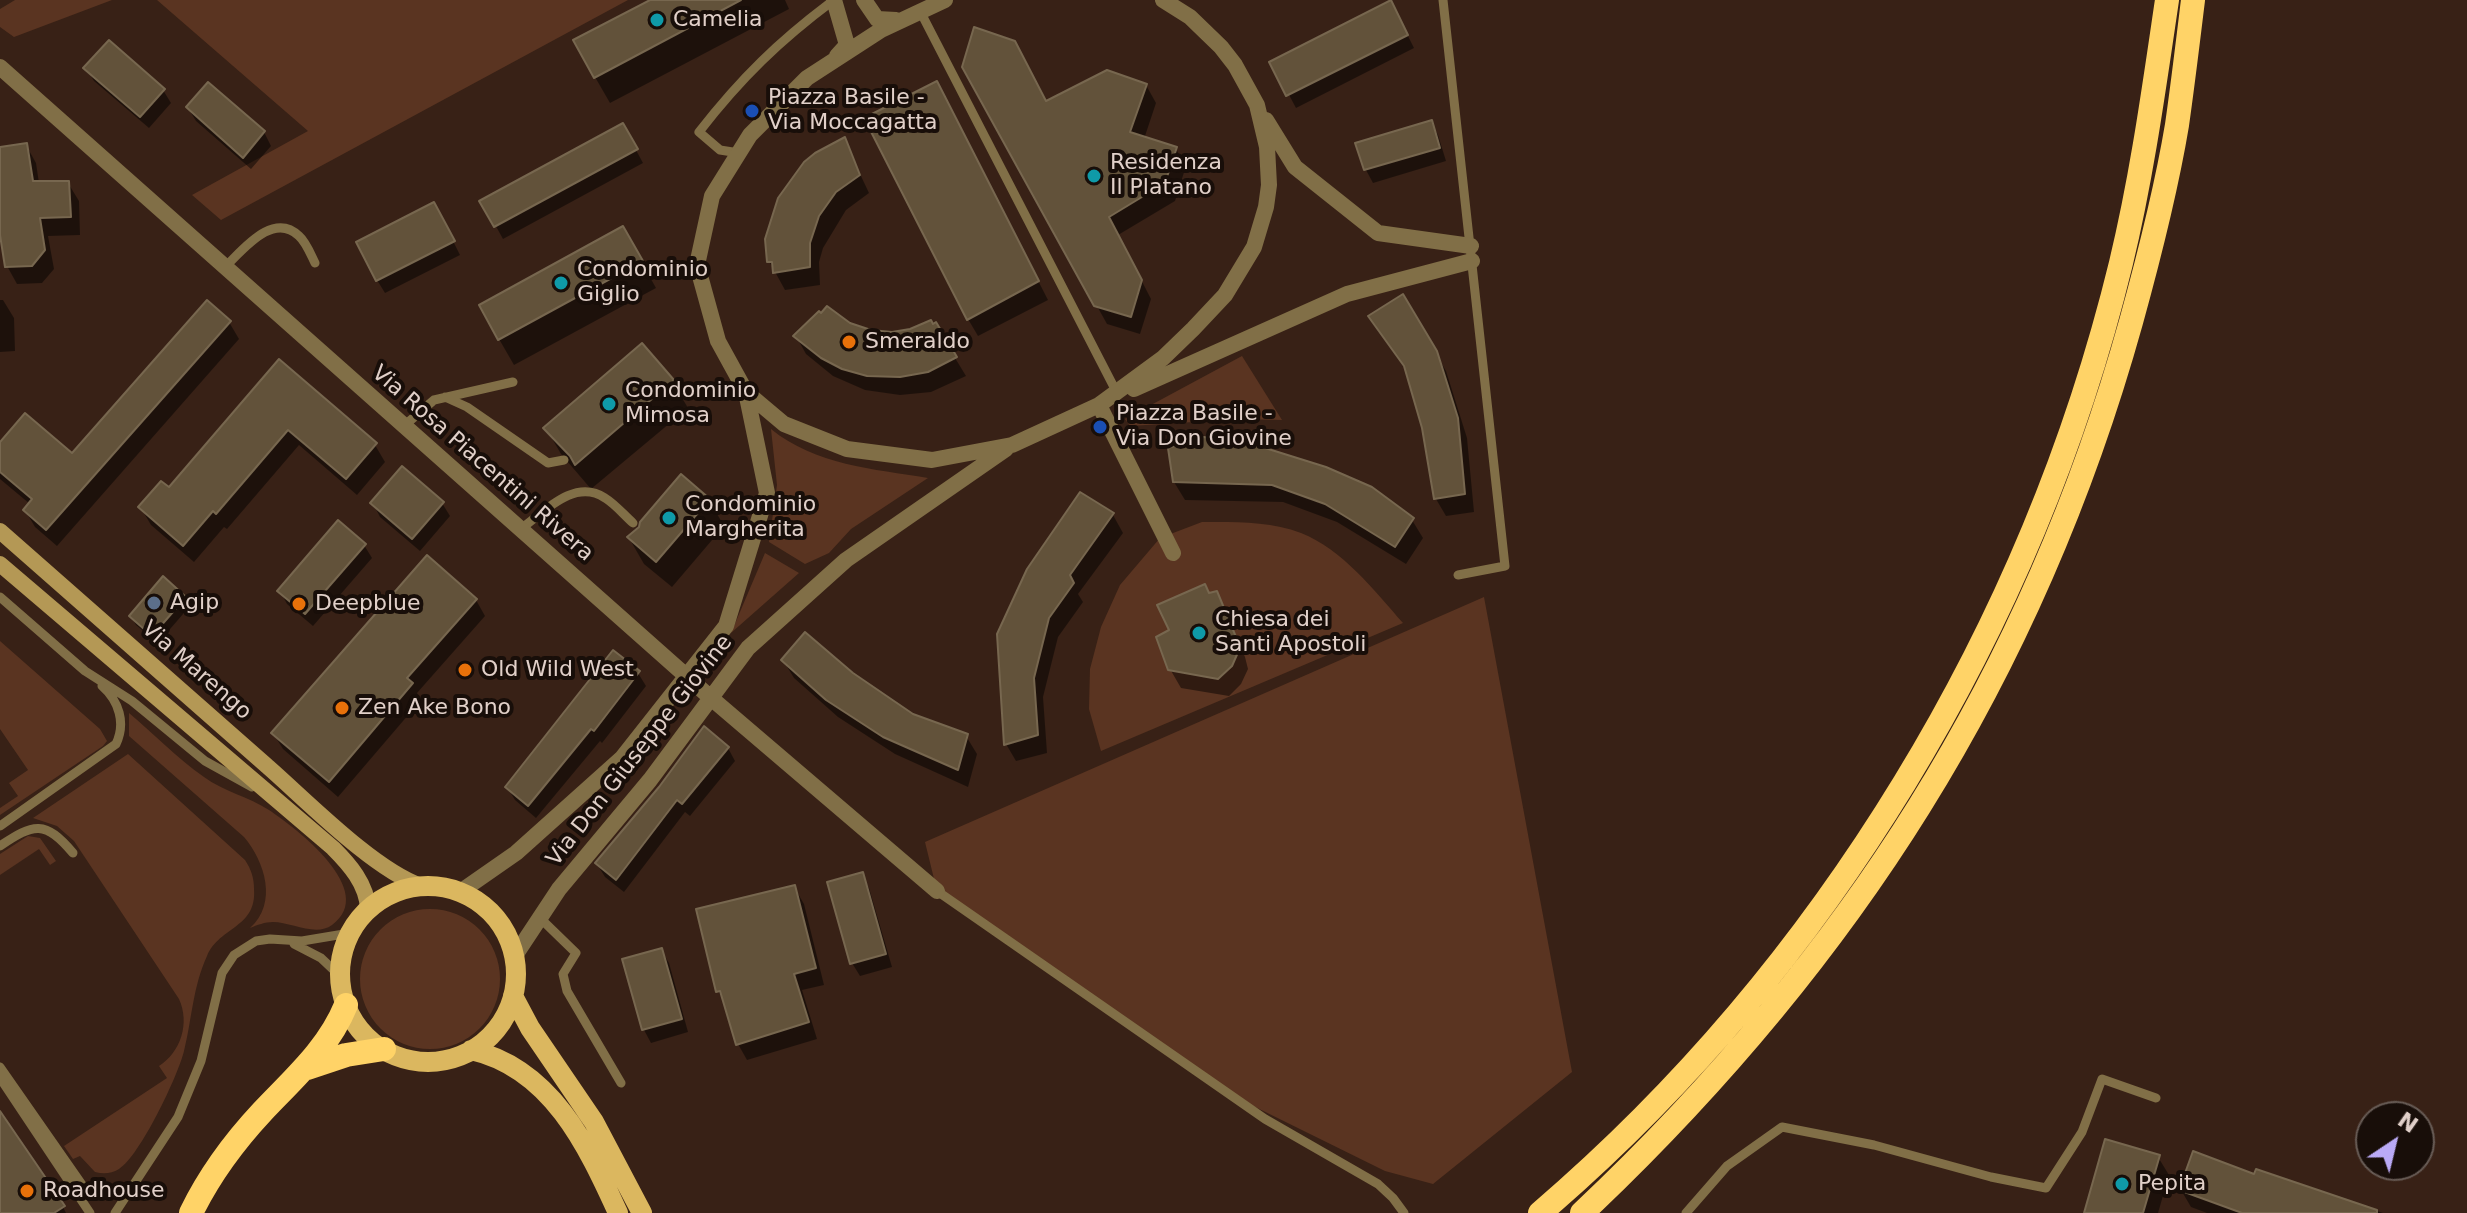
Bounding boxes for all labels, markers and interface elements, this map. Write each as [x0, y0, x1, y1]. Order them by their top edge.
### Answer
place label: Camelia [673, 7, 763, 33]
marker: Camelia [648, 11, 666, 29]
place label: Piazza Basile - Via Moccagatta [768, 85, 937, 136]
marker: Piazza Basile - Via Moccagatta [743, 102, 761, 120]
place label: Residenza Il Platano [1110, 150, 1222, 202]
marker: Residenza Il Platano [1085, 167, 1103, 185]
place label: Condominio Giglio [577, 257, 708, 308]
marker: Condominio Giglio [552, 274, 570, 292]
place label: Smeraldo [865, 329, 970, 355]
marker: Smeraldo [840, 333, 858, 351]
street label: Via Rosa Piacentini Rivera [366, 361, 598, 567]
place label: Condominio Mimosa [625, 378, 756, 430]
marker: Condominio Mimosa [600, 395, 618, 413]
place label: Piazza Basile - Via Don Giovine [1116, 401, 1292, 452]
marker: Piazza Basile - Via Don Giovine [1091, 418, 1109, 436]
place label: Condominio Margherita [685, 492, 816, 544]
marker: Condominio Margherita [660, 509, 678, 527]
place label: Agip [170, 590, 219, 616]
place label: Deepblue [315, 591, 421, 617]
marker: Agip [145, 594, 163, 612]
marker: Deepblue [290, 595, 308, 613]
place label: Chiesa dei Santi Apostoli [1215, 607, 1366, 658]
street label: Via Marengo [136, 616, 256, 726]
marker: Chiesa dei Santi Apostoli [1190, 624, 1208, 642]
street label: Via Don Giuseppe Giovine [541, 630, 739, 872]
place label: Old Wild West [481, 657, 634, 683]
marker: Old Wild West [456, 661, 474, 679]
place label: Zen Ake Bono [358, 695, 511, 721]
marker: Zen Ake Bono [333, 699, 351, 717]
north arrow [2355, 1101, 2435, 1181]
text: N [2393, 1107, 2423, 1138]
place label: Pepita [2138, 1171, 2206, 1197]
marker: Pepita [2113, 1175, 2131, 1193]
place label: Roadhouse [43, 1178, 165, 1204]
marker: Roadhouse [18, 1182, 36, 1200]

